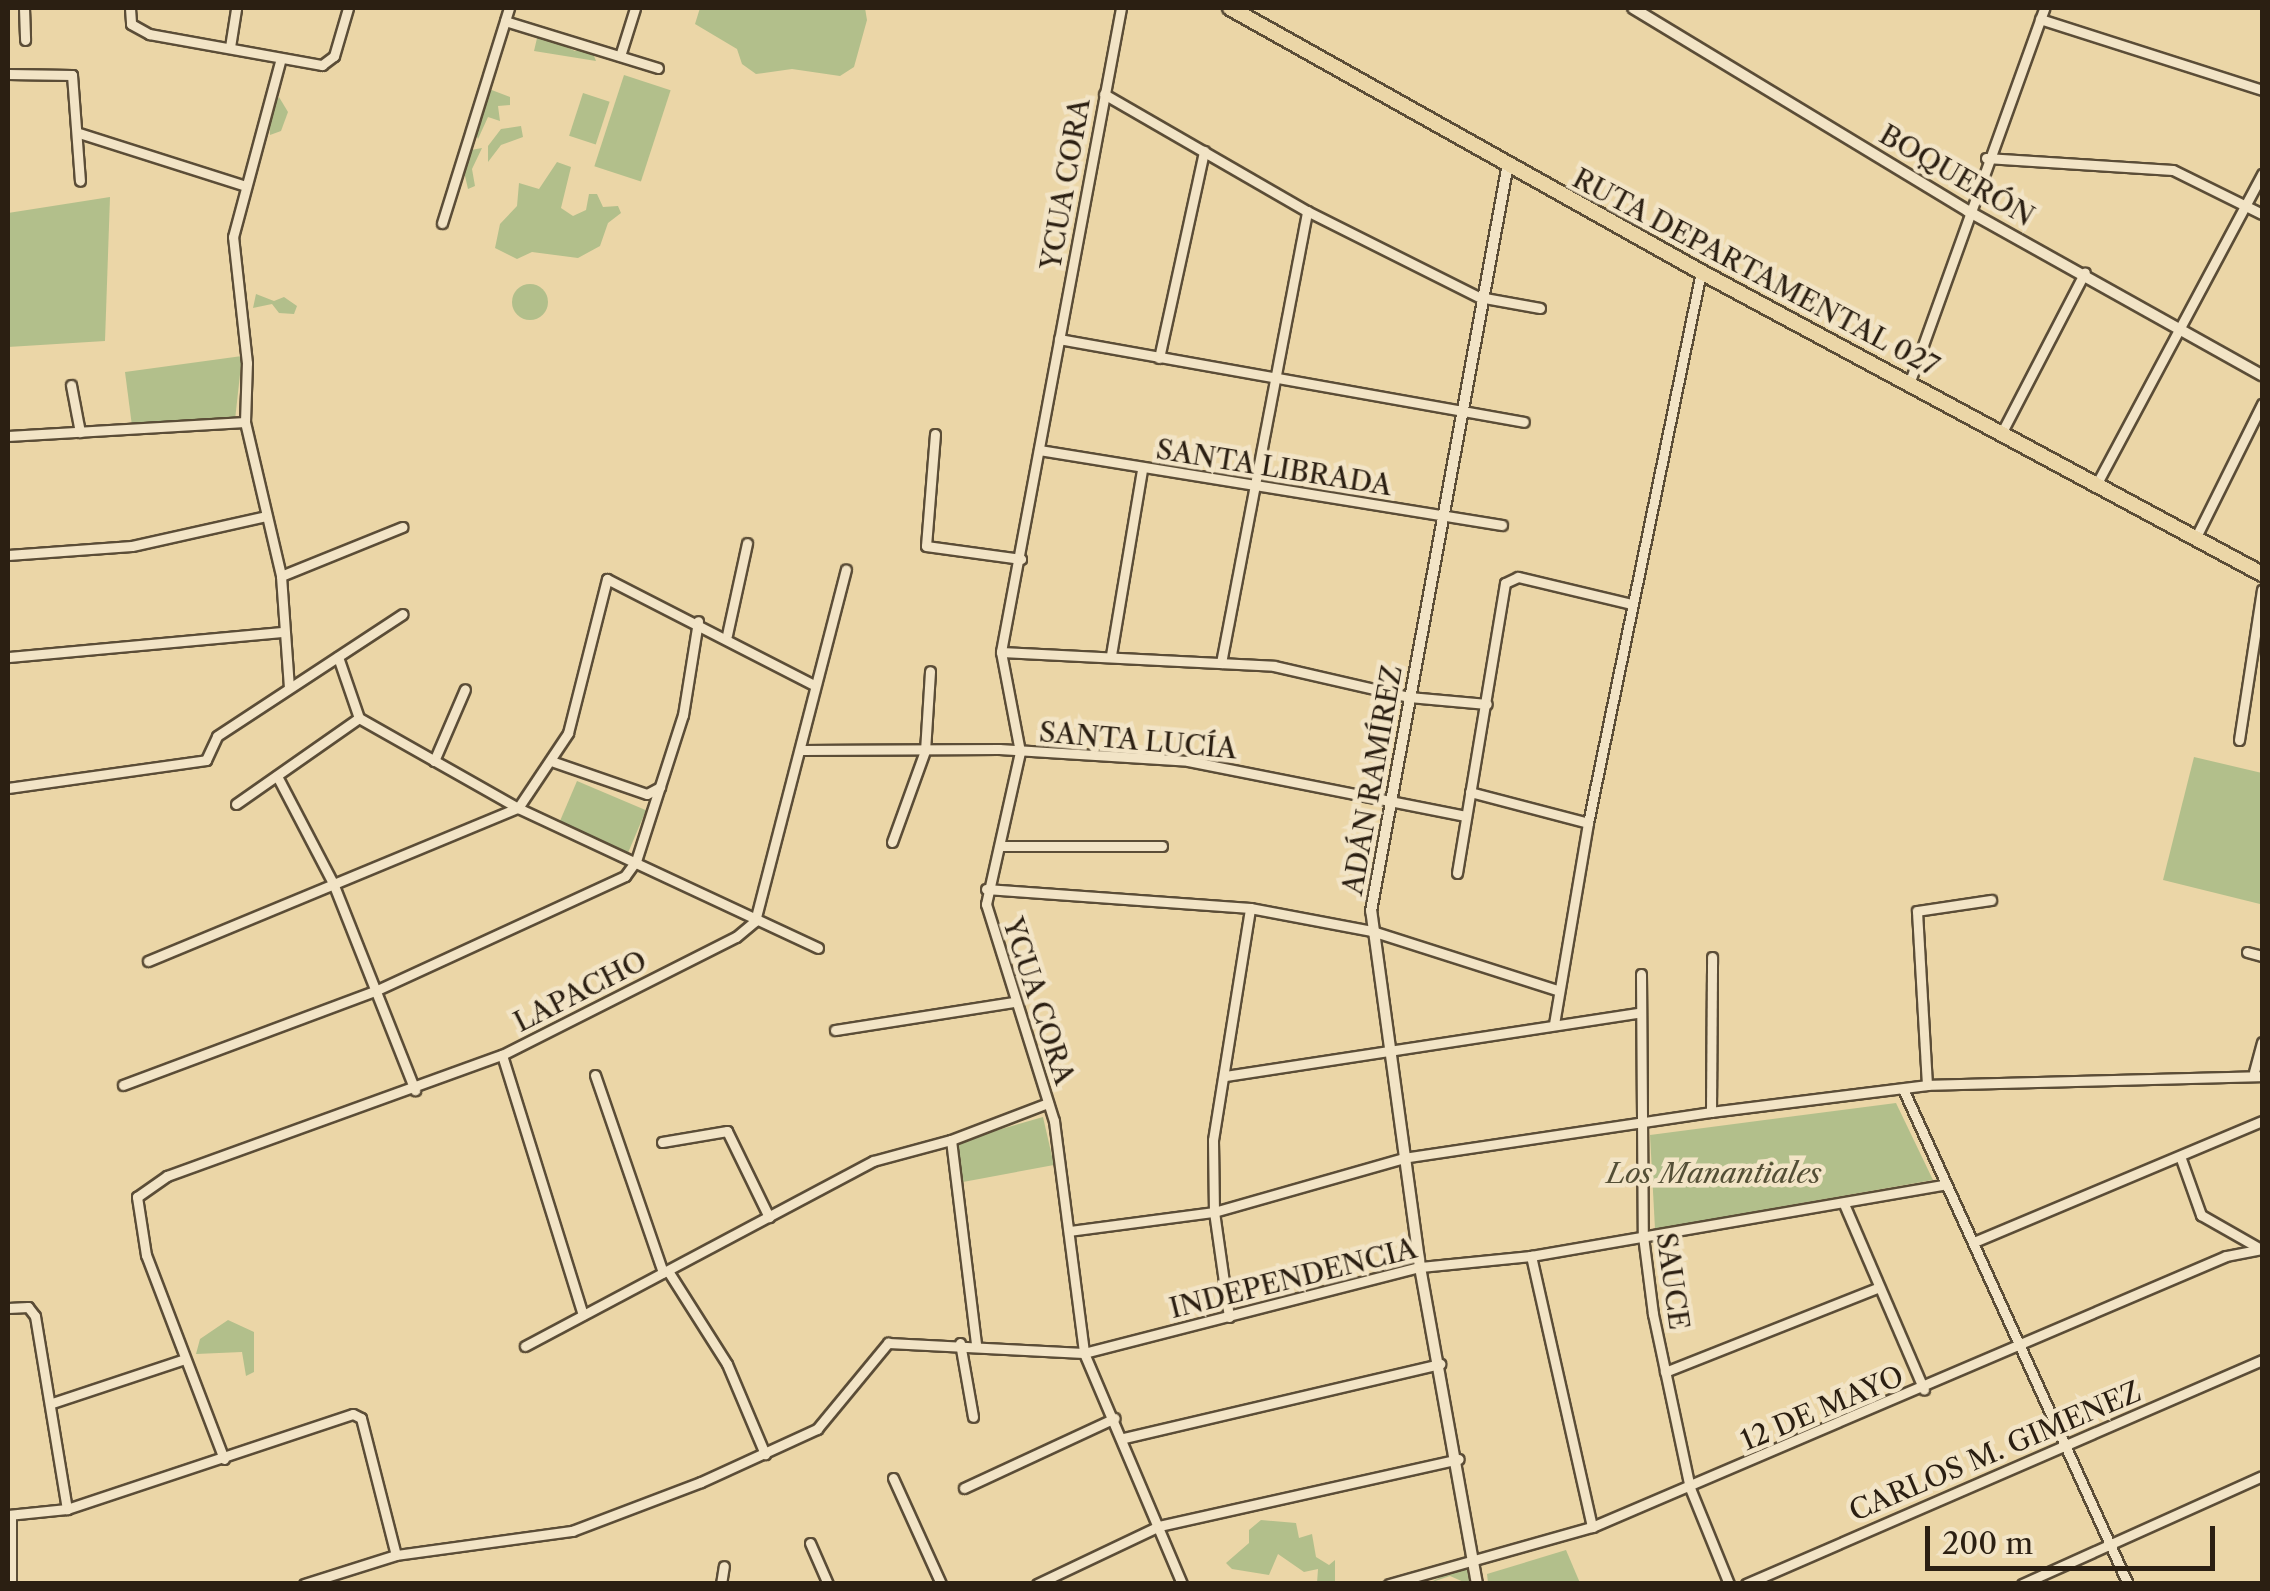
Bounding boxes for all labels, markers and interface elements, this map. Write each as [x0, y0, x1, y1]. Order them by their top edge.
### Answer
street label: YCUA CORA [1033, 95, 1097, 273]
street label: BOQUERÓN [1874, 117, 2040, 233]
street label: RUTA DEPARTAMENTAL 027 [1566, 161, 1946, 383]
street label: SANTA LIBRADA [1153, 432, 1395, 502]
street label: ADÁN RAMÍREZ [1335, 663, 1409, 897]
street label: SANTA LUCÍA [1037, 715, 1239, 765]
street label: YCUA CORA [996, 913, 1082, 1089]
street label: LAPACHO [508, 943, 652, 1039]
park label: Los Manantiales [1607, 1156, 1821, 1190]
street label: SAUCE [1650, 1230, 1696, 1332]
street label: INDEPENDENCIA [1166, 1231, 1420, 1325]
street label: 12 DE MAYO [1736, 1359, 1908, 1457]
street label: CARLOS M. GIMENEZ [1844, 1374, 2146, 1528]
scale bar [1930, 1506, 2220, 1568]
text: 200 m [1942, 1525, 2033, 1562]

